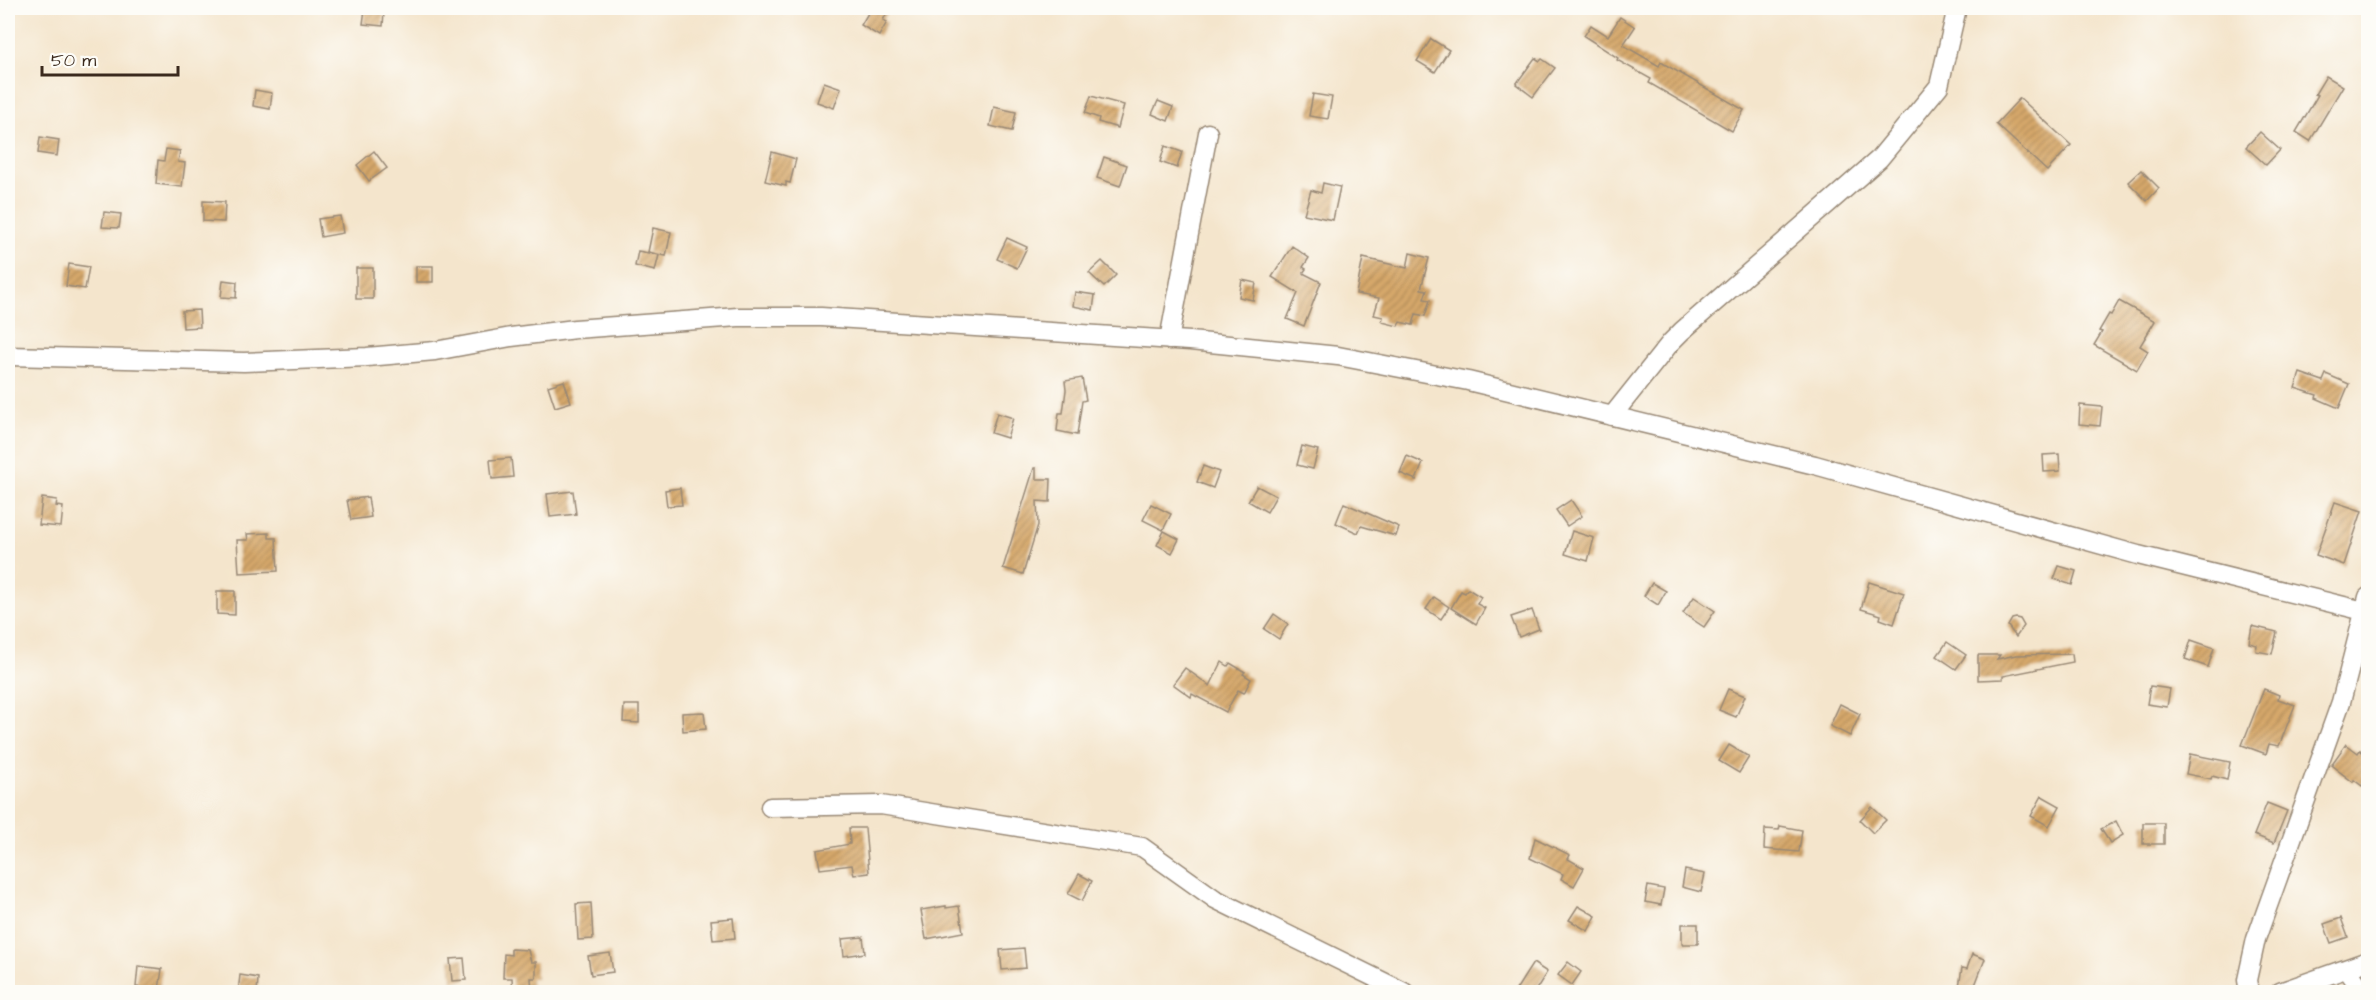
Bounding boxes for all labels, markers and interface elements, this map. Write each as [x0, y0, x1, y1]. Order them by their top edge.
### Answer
scale bar [42, 39, 178, 77]
text: 50 m [51, 48, 96, 73]

